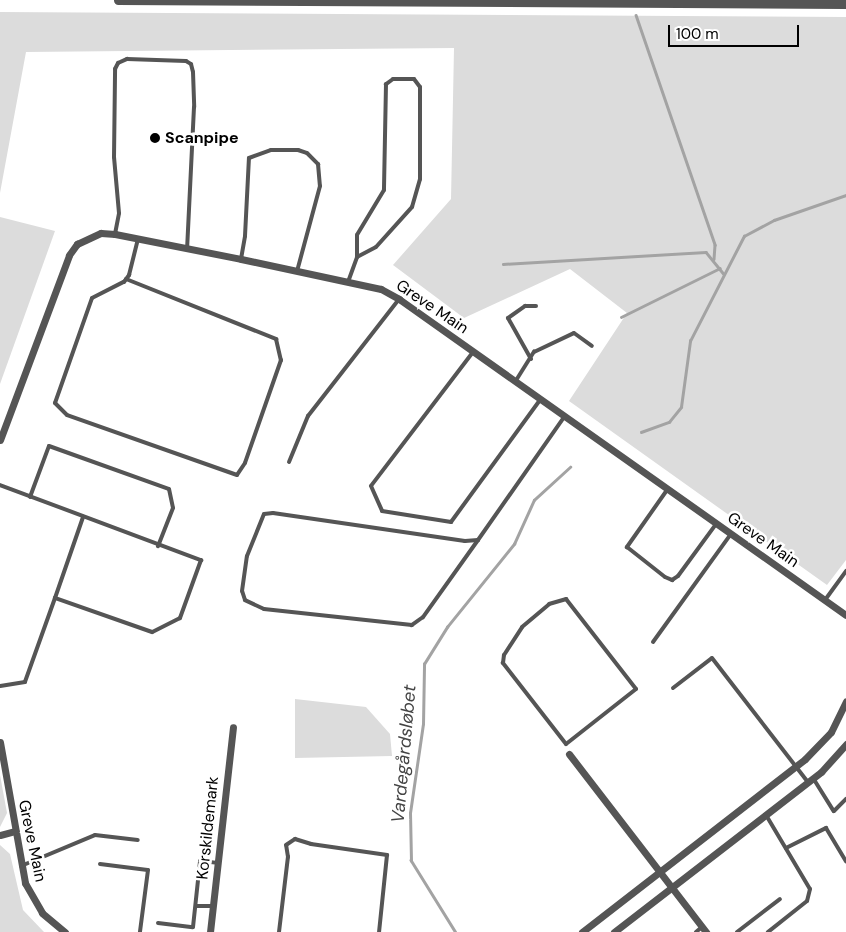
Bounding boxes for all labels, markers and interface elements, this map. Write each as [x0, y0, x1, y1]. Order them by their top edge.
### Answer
scale bar [671, 15, 802, 47]
text: 100 m [676, 24, 719, 44]
place label: Scanpipe [165, 128, 239, 148]
marker: Scanpipe [149, 132, 161, 144]
street label: Greve Main [392, 276, 472, 338]
street label: Greve Main [723, 508, 803, 572]
water label: Vardegårdsløbet [387, 684, 421, 824]
street label: Korskildemark [193, 775, 223, 881]
street label: Greve Main [14, 798, 50, 884]

